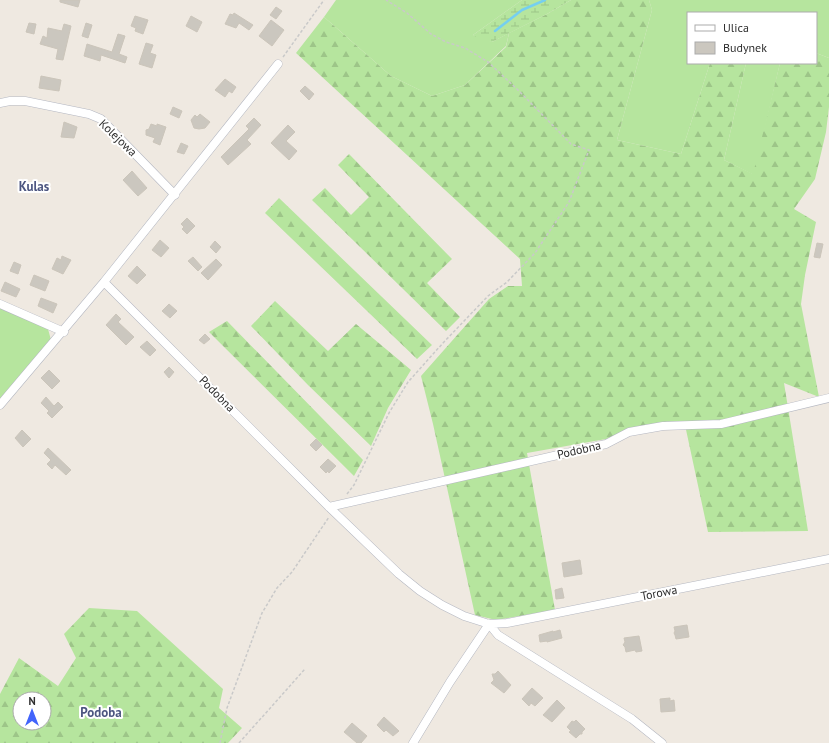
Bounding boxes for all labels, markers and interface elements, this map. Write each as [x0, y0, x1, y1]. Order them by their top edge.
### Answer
legend [687, 12, 817, 64]
text: Ulica [723, 20, 749, 35]
text: Budynek [723, 40, 767, 55]
street label: Kolejowa [96, 116, 141, 159]
district label: Kulas [19, 178, 50, 195]
street label: Podobna [196, 373, 238, 415]
street label: Podobna [555, 437, 602, 462]
street label: Torowa [639, 582, 678, 603]
north arrow [12, 691, 52, 731]
text: N [28, 694, 36, 708]
district label: Podoba [80, 704, 122, 721]

